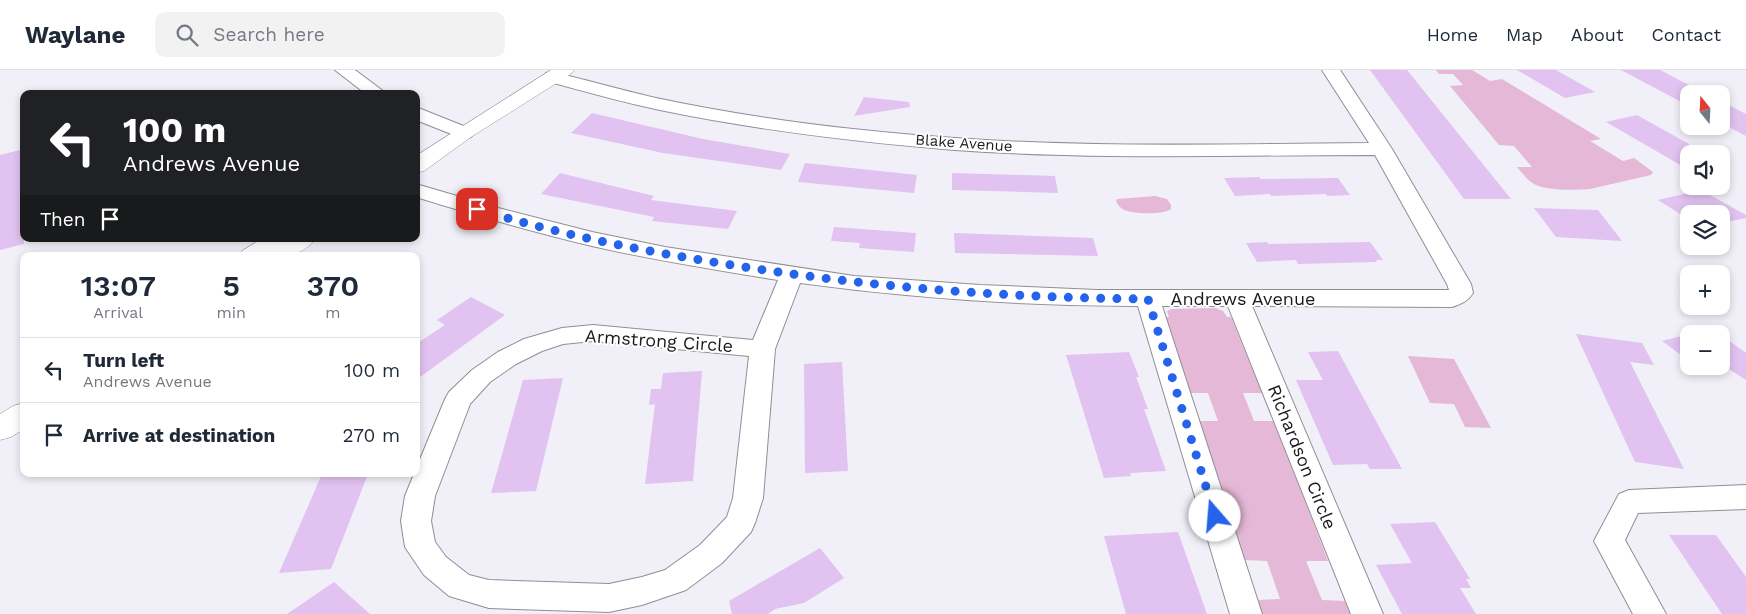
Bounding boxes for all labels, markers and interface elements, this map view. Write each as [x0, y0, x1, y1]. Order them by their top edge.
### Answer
search box [155, 12, 505, 57]
text: Waylane [25, 21, 125, 49]
icon: search [173, 21, 201, 49]
text: Search here [213, 23, 325, 46]
text: Home [1427, 24, 1478, 45]
text: Map [1506, 24, 1543, 45]
text: About [1571, 24, 1623, 45]
text: Contact [1651, 24, 1721, 45]
north arrow [1680, 85, 1730, 135]
map controls [1680, 85, 1730, 375]
text: 100 m [123, 109, 226, 151]
icon: left [40, 110, 105, 175]
street label: Blake Avenue [915, 131, 1013, 155]
button: sound [1680, 145, 1730, 195]
text: Andrews Avenue [123, 151, 300, 176]
pin [456, 188, 498, 230]
icon: arrive [463, 195, 491, 223]
icon: arrive [96, 205, 124, 233]
button: layers [1680, 205, 1730, 255]
text: Then [40, 208, 86, 231]
button: + [1680, 265, 1730, 315]
text: 13:07 [81, 268, 156, 303]
text: 5 [222, 268, 240, 303]
text: 370 [307, 268, 359, 303]
street label: Andrews Avenue [1171, 288, 1315, 309]
text: Arrival [93, 303, 143, 322]
text: min [217, 303, 246, 322]
text: m [325, 303, 341, 322]
street label: Armstrong Circle [584, 325, 734, 356]
button: − [1680, 325, 1730, 375]
text: Turn left [83, 349, 164, 372]
icon: left [40, 356, 68, 384]
text: 100 m [344, 359, 400, 382]
text: Andrews Avenue [83, 372, 212, 391]
street label: Richardson Circle [1264, 381, 1341, 532]
icon: arrive [40, 421, 68, 449]
text: Arrive at destination [83, 424, 275, 447]
text: 270 m [343, 424, 400, 447]
position arrow [1188, 489, 1240, 541]

